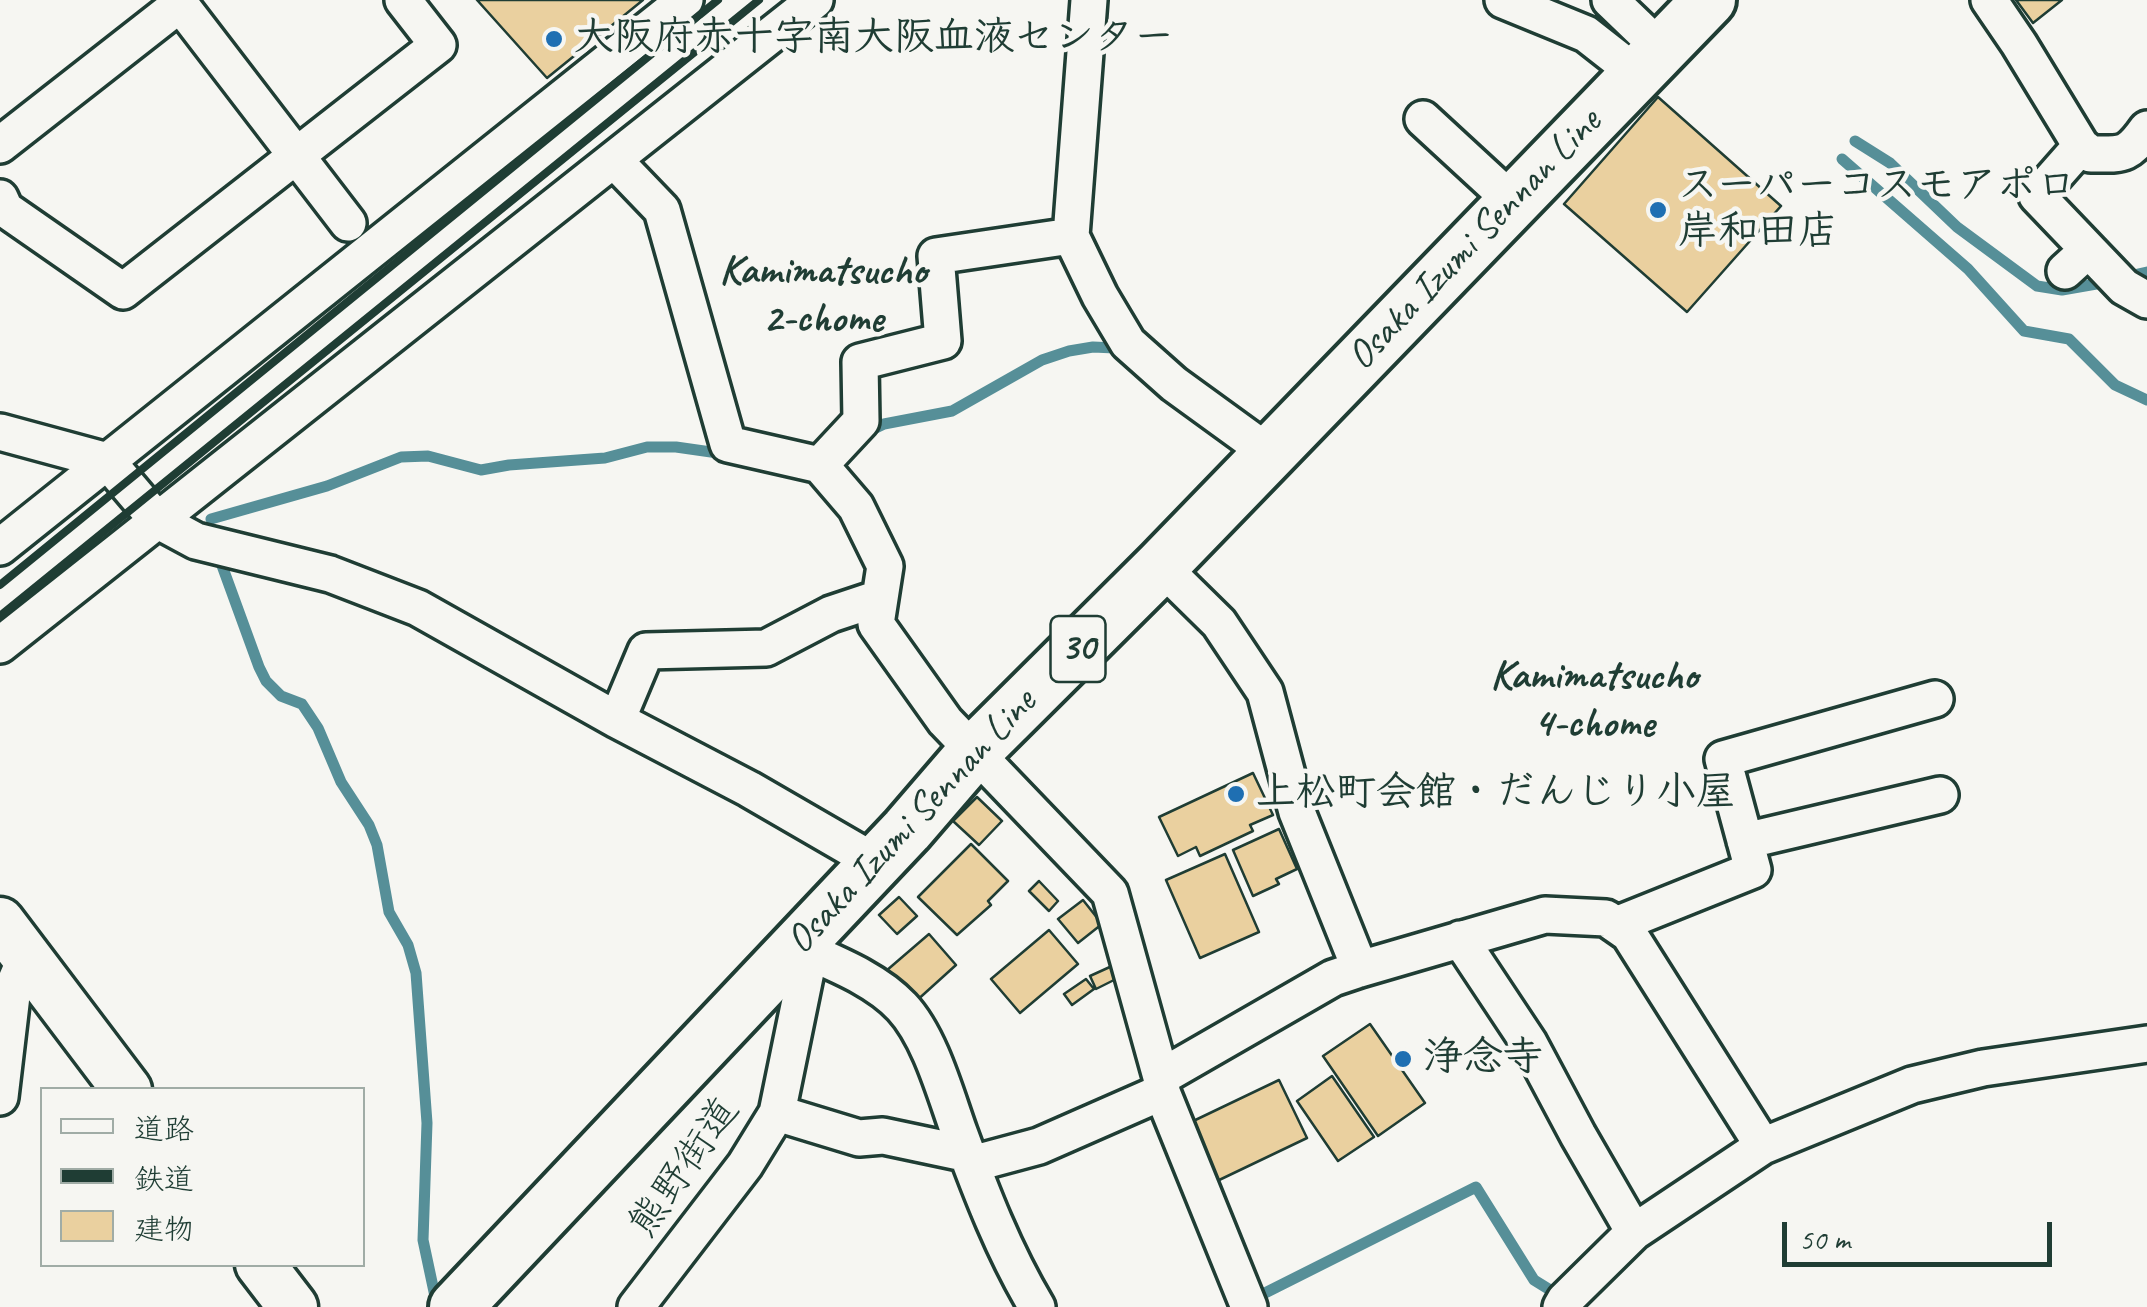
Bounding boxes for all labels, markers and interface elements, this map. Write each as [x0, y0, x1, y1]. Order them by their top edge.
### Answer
place label: 大阪府赤十字南大阪血液センター [574, 15, 1174, 63]
marker: 大阪府赤十字南大阪血液センター [543, 28, 565, 50]
street label: Osaka Izumi Sennan Line [1338, 99, 1612, 381]
place label: スーパーコスモアポロ 岸和田店 [1678, 163, 2076, 257]
marker: スーパーコスモアポロ 岸和田店 [1647, 199, 1669, 221]
district label: Kamimatsucho 2-chome [719, 247, 927, 346]
road number: 30 [1050, 616, 1106, 682]
district label: Kamimatsucho 4-chome [1490, 652, 1698, 750]
street label: Osaka Izumi Sennan Line [777, 680, 1047, 964]
place label: 上松町会館・だんじり小屋 [1256, 770, 1736, 818]
marker: 上松町会館・だんじり小屋 [1225, 783, 1247, 805]
place label: 浄念寺 [1423, 1035, 1543, 1083]
marker: 浄念寺 [1392, 1048, 1414, 1070]
legend [40, 1087, 365, 1267]
street label: 熊野街道 [619, 1089, 751, 1247]
text: 道路 [134, 1110, 194, 1148]
text: 鉄道 [134, 1160, 194, 1198]
scale bar [1787, 1202, 2057, 1264]
text: 建物 [134, 1210, 194, 1248]
text: 50 m [1799, 1220, 1850, 1258]

